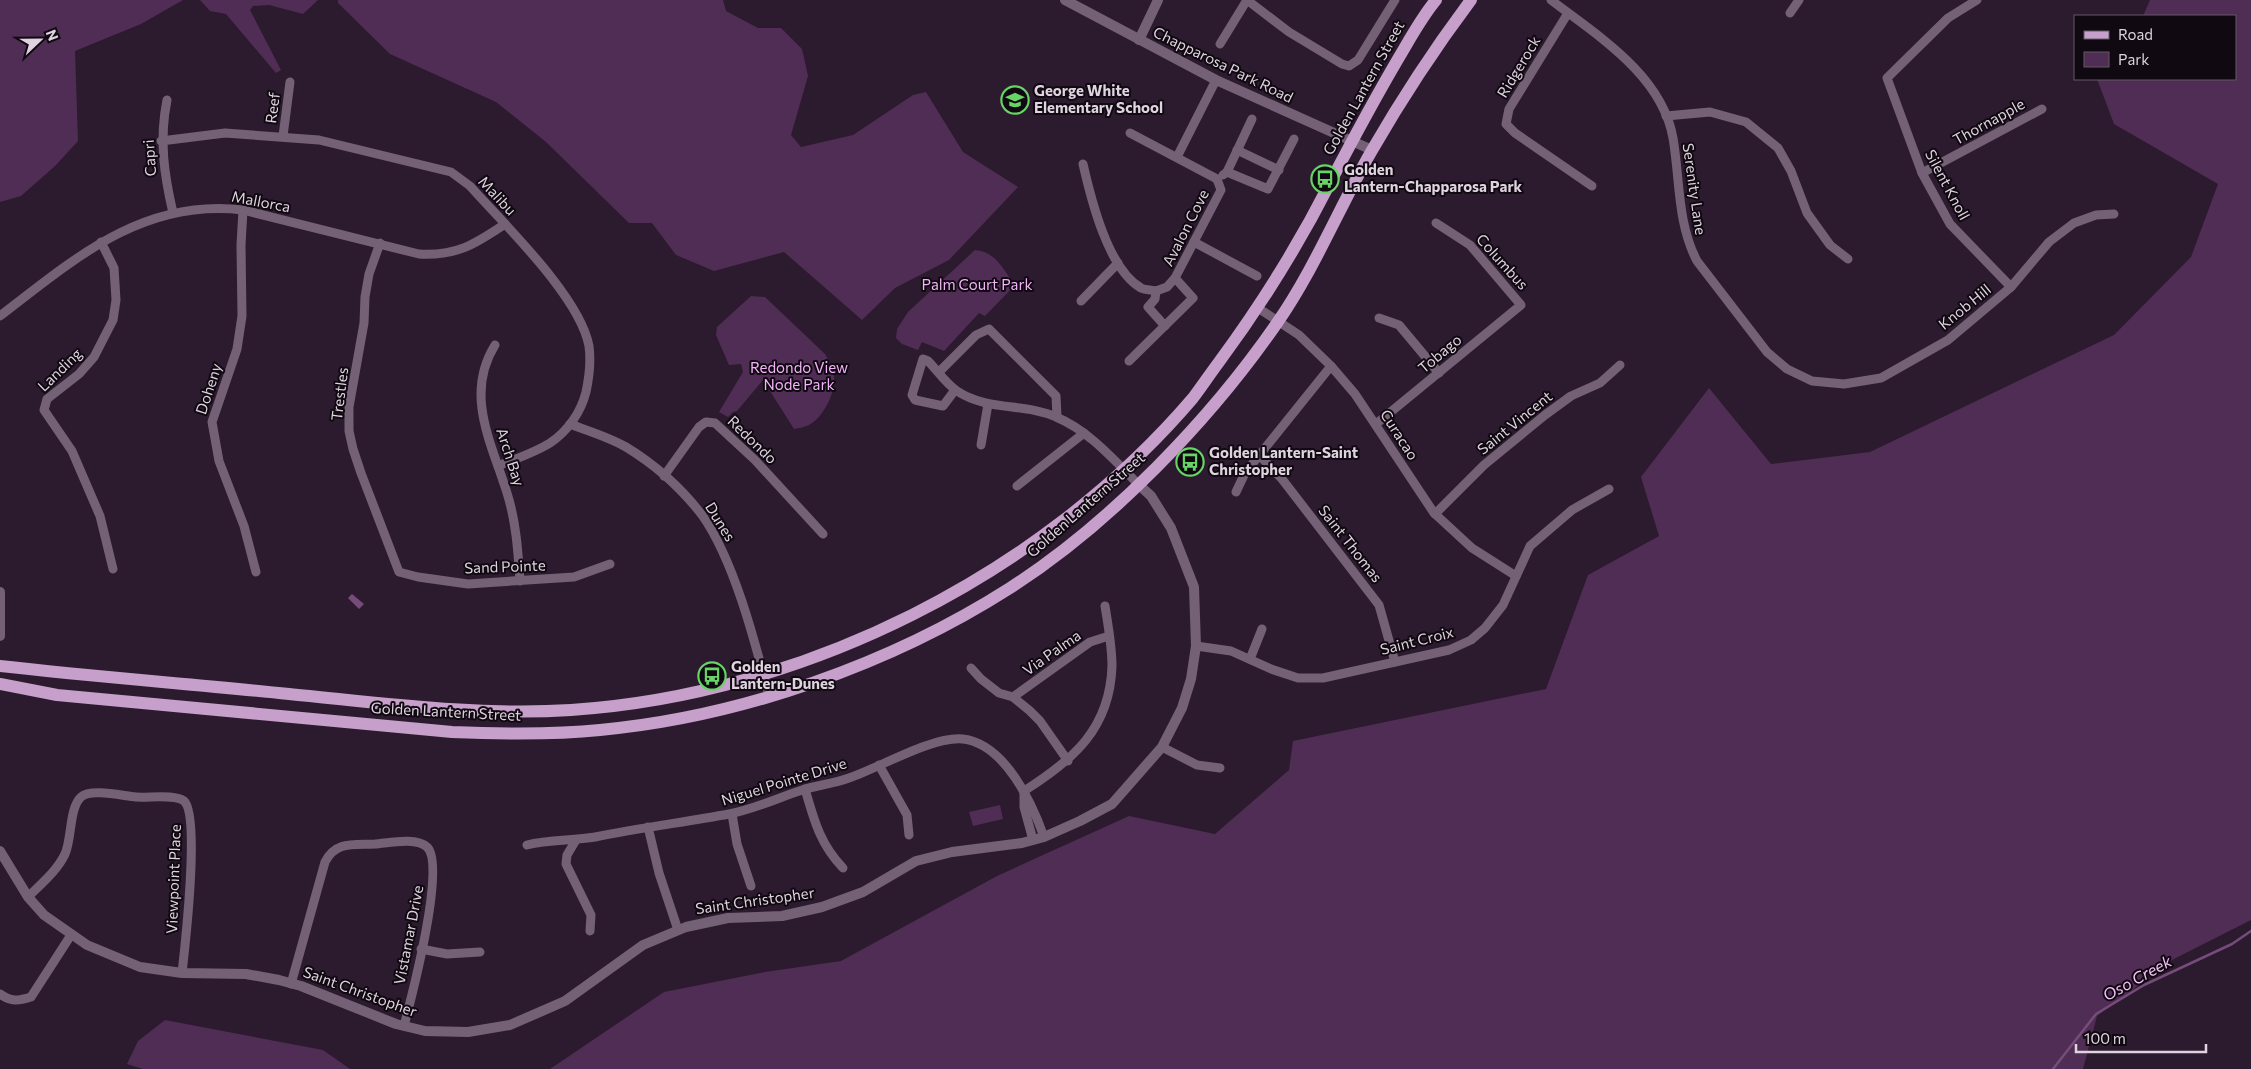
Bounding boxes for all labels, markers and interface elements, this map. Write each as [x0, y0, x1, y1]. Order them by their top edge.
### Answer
north arrow [15, 15, 65, 65]
legend [2074, 15, 2236, 80]
street label: Golden Lantern Street [1319, 17, 1408, 158]
street label: Chapparosa Park Road [1150, 22, 1296, 106]
text: Road [2118, 25, 2153, 43]
text: N [43, 27, 62, 43]
street label: Ridgerock [1493, 32, 1544, 101]
text: Park [2118, 50, 2149, 68]
place label: George White Elementary School [1034, 81, 1163, 116]
school or university icon: George White Elementary School [1000, 85, 1030, 115]
street label: Reef [261, 91, 283, 124]
street label: Thornapple [1950, 94, 2028, 148]
street label: Capri [139, 139, 159, 177]
street label: Serenity Lane [1680, 142, 1710, 236]
street label: Silent Knoll [1922, 146, 1974, 223]
place label: Golden Lantern-Chapparosa Park [1344, 160, 1523, 195]
bus stop icon: Golden Lantern-Chapparosa Park [1310, 164, 1340, 194]
street label: Malibu [475, 172, 520, 219]
street label: Mallorca [230, 186, 292, 216]
street label: Avalon Cove [1158, 186, 1212, 269]
street label: Columbus [1473, 230, 1532, 293]
park label: Palm Court Park [921, 275, 1033, 293]
street label: Knob Hill [1935, 280, 1994, 333]
street label: Tobago [1414, 330, 1465, 377]
street label: Landing [34, 344, 85, 395]
park label: Redondo View Node Park [750, 358, 848, 393]
street label: Doheny [191, 361, 225, 417]
street label: Trestles [327, 366, 351, 422]
street label: Saint Vincent [1473, 387, 1555, 458]
street label: Curacao [1377, 406, 1423, 463]
street label: Redondo [724, 412, 781, 467]
street label: Arch Bay [493, 425, 529, 488]
place label: Golden Lantern-Saint Christopher [1209, 443, 1358, 478]
bus stop icon: Golden Lantern-Saint Christopher [1175, 447, 1205, 477]
street label: Golden Lantern Street [1023, 448, 1148, 560]
street label: Dunes [702, 499, 740, 545]
street label: Saint Thomas [1315, 501, 1387, 586]
street label: Sand Pointe [464, 556, 546, 576]
street label: Saint Croix [1378, 622, 1455, 658]
street label: Via Palma [1019, 626, 1084, 679]
place label: Golden Lantern-Dunes [731, 657, 835, 692]
bus stop icon: Golden Lantern-Dunes [697, 661, 727, 691]
street label: Golden Lantern Street [370, 698, 522, 724]
street label: Niguel Pointe Drive [719, 753, 849, 809]
street label: Viewpoint Place [162, 824, 184, 934]
street label: Vistamar Drive [390, 883, 427, 986]
street label: Saint Christopher [694, 883, 816, 917]
water label: Oso Creek [2099, 951, 2175, 1004]
street label: Saint Christopher [301, 962, 420, 1020]
scale bar [2076, 1022, 2206, 1054]
text: 100 m [2084, 1029, 2126, 1047]

